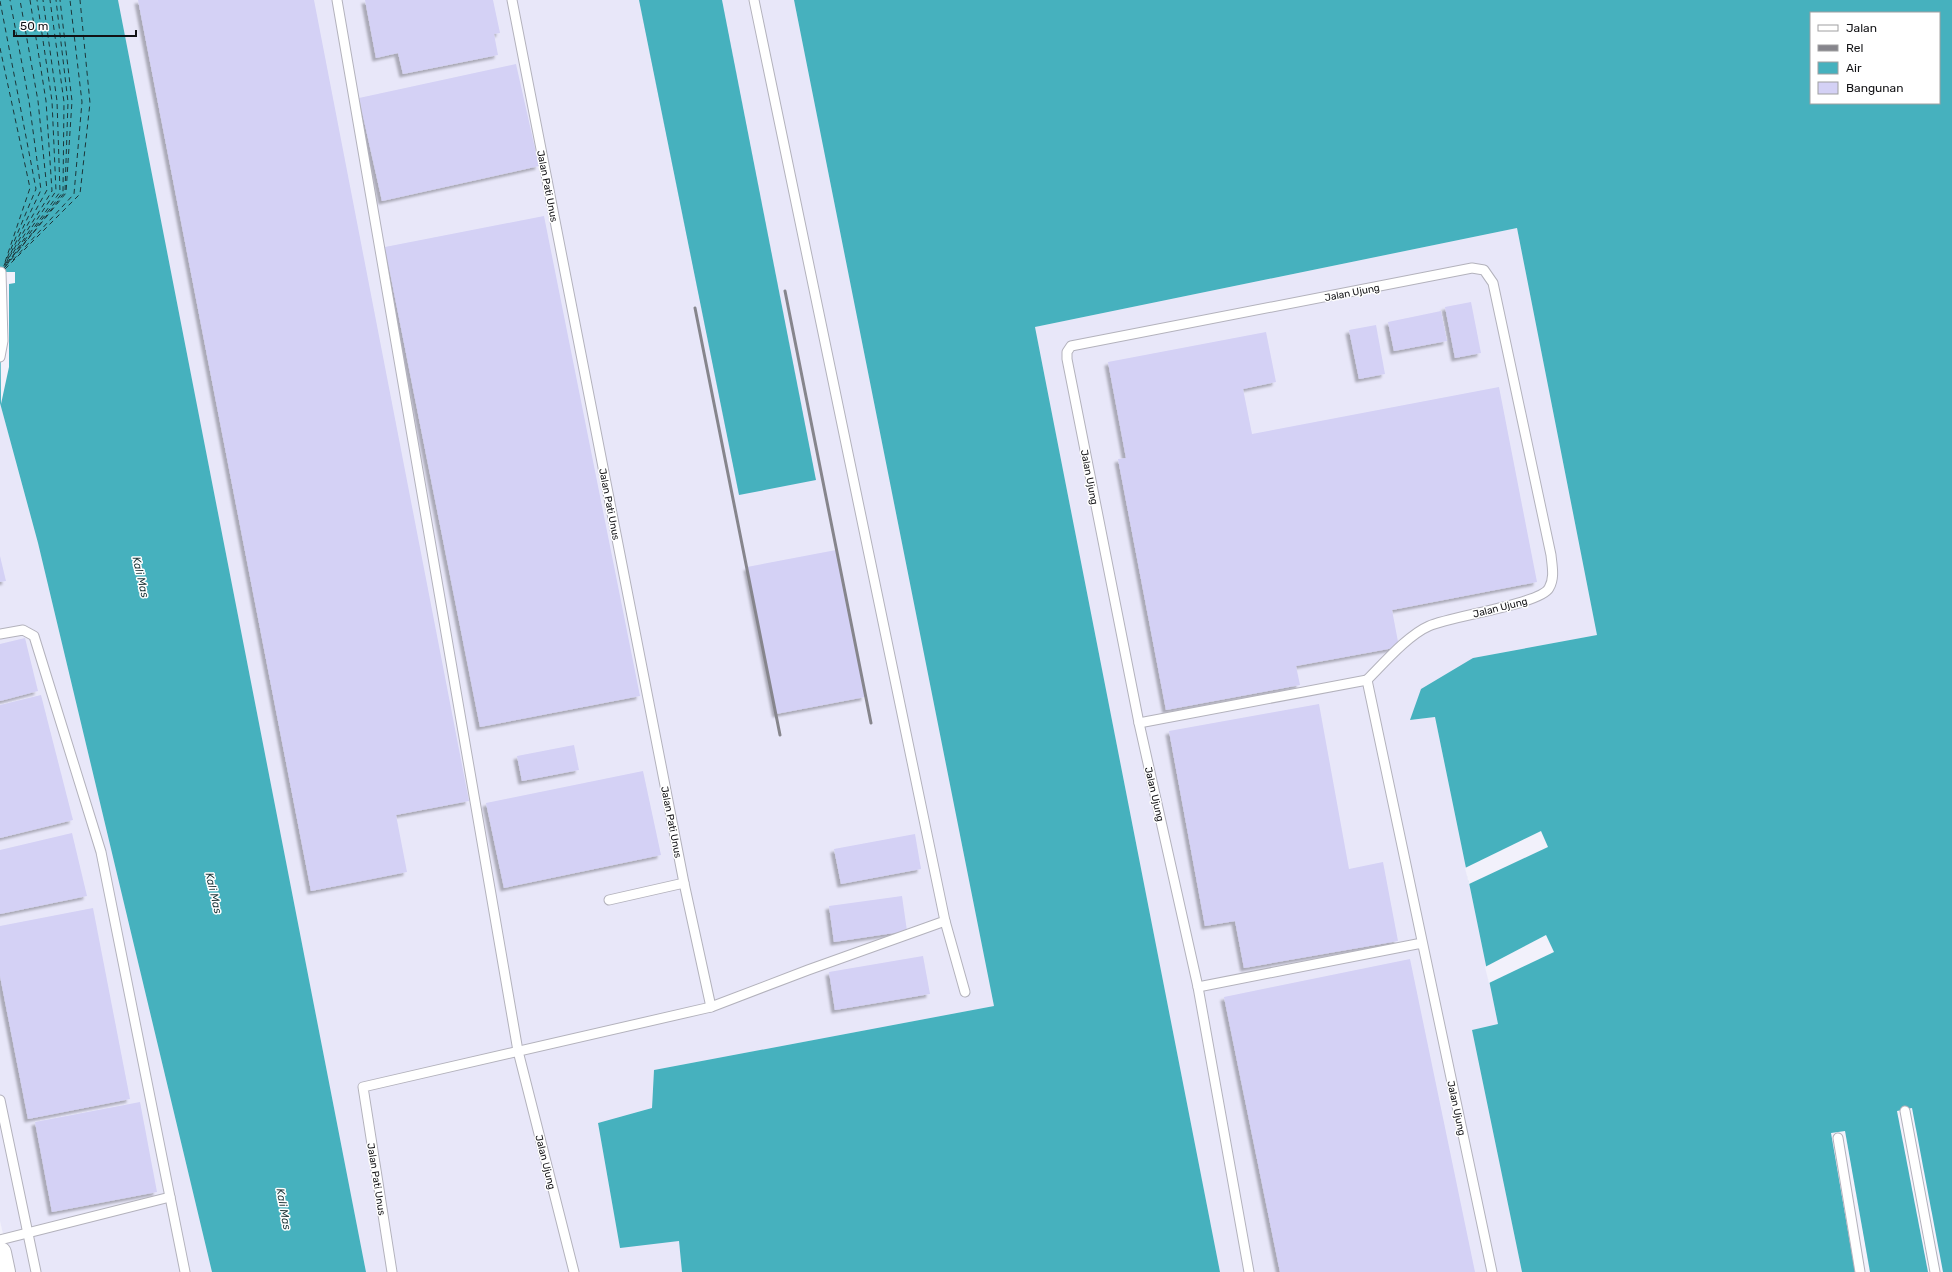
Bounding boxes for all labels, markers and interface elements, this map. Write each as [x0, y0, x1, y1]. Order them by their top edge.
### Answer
scale bar [14, 12, 136, 38]
legend [1810, 12, 1940, 104]
text: 50 m [20, 19, 48, 33]
text: Jalan [1846, 21, 1877, 35]
text: Rel [1846, 41, 1864, 55]
text: Air [1846, 61, 1862, 75]
text: Bangunan [1846, 81, 1903, 95]
street label: Jalan Pati Unus [534, 149, 560, 223]
street label: Jalan Ujung [1324, 282, 1381, 304]
street label: Jalan Ujung [1078, 449, 1100, 506]
street label: Jalan Pati Unus [596, 467, 622, 541]
water label: Kali Mas [129, 555, 152, 599]
street label: Jalan Ujung [1472, 595, 1529, 621]
street label: Jalan Ujung [1142, 766, 1166, 823]
street label: Jalan Pati Unus [658, 785, 684, 859]
water label: Kali Mas [202, 871, 225, 915]
street label: Jalan Ujung [1444, 1080, 1468, 1137]
street label: Jalan Ujung [532, 1134, 558, 1191]
street label: Jalan Pati Unus [364, 1142, 388, 1216]
water label: Kali Mas [273, 1187, 294, 1231]

